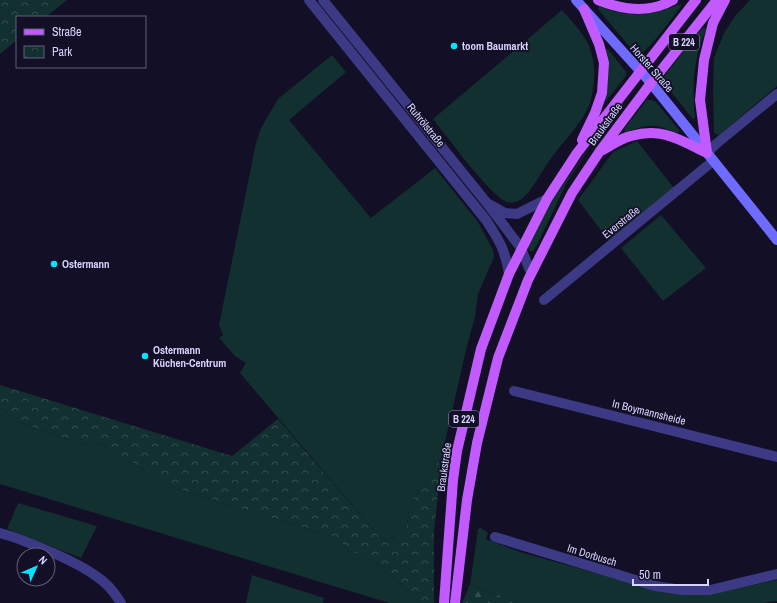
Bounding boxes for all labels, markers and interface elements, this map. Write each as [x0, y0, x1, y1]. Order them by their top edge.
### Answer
legend [16, 16, 146, 68]
text: Straße [52, 24, 82, 40]
road number: B 224 [669, 34, 699, 50]
place label: toom Baumarkt [462, 39, 528, 53]
marker: toom Baumarkt [449, 41, 459, 51]
street label: Horster Straße [627, 41, 677, 95]
text: Park [52, 44, 72, 60]
street label: Ruhrölstraße [404, 100, 448, 150]
street label: Braukstraße [585, 100, 625, 148]
street label: Everstraße [599, 203, 643, 241]
place label: Ostermann [62, 257, 110, 271]
marker: Ostermann [49, 259, 59, 269]
place label: Ostermann Küchen-Centrum [153, 343, 226, 370]
marker: Ostermann Küchen-Centrum [140, 351, 150, 361]
street label: In Boymannsheide [611, 396, 687, 428]
road number: B 224 [449, 411, 479, 427]
street label: Braukstraße [434, 442, 454, 492]
street label: Im Dorbusch [566, 541, 618, 569]
north arrow [16, 547, 56, 587]
text: N [36, 553, 50, 567]
scale bar [633, 561, 708, 587]
text: 50 m [639, 567, 661, 583]

